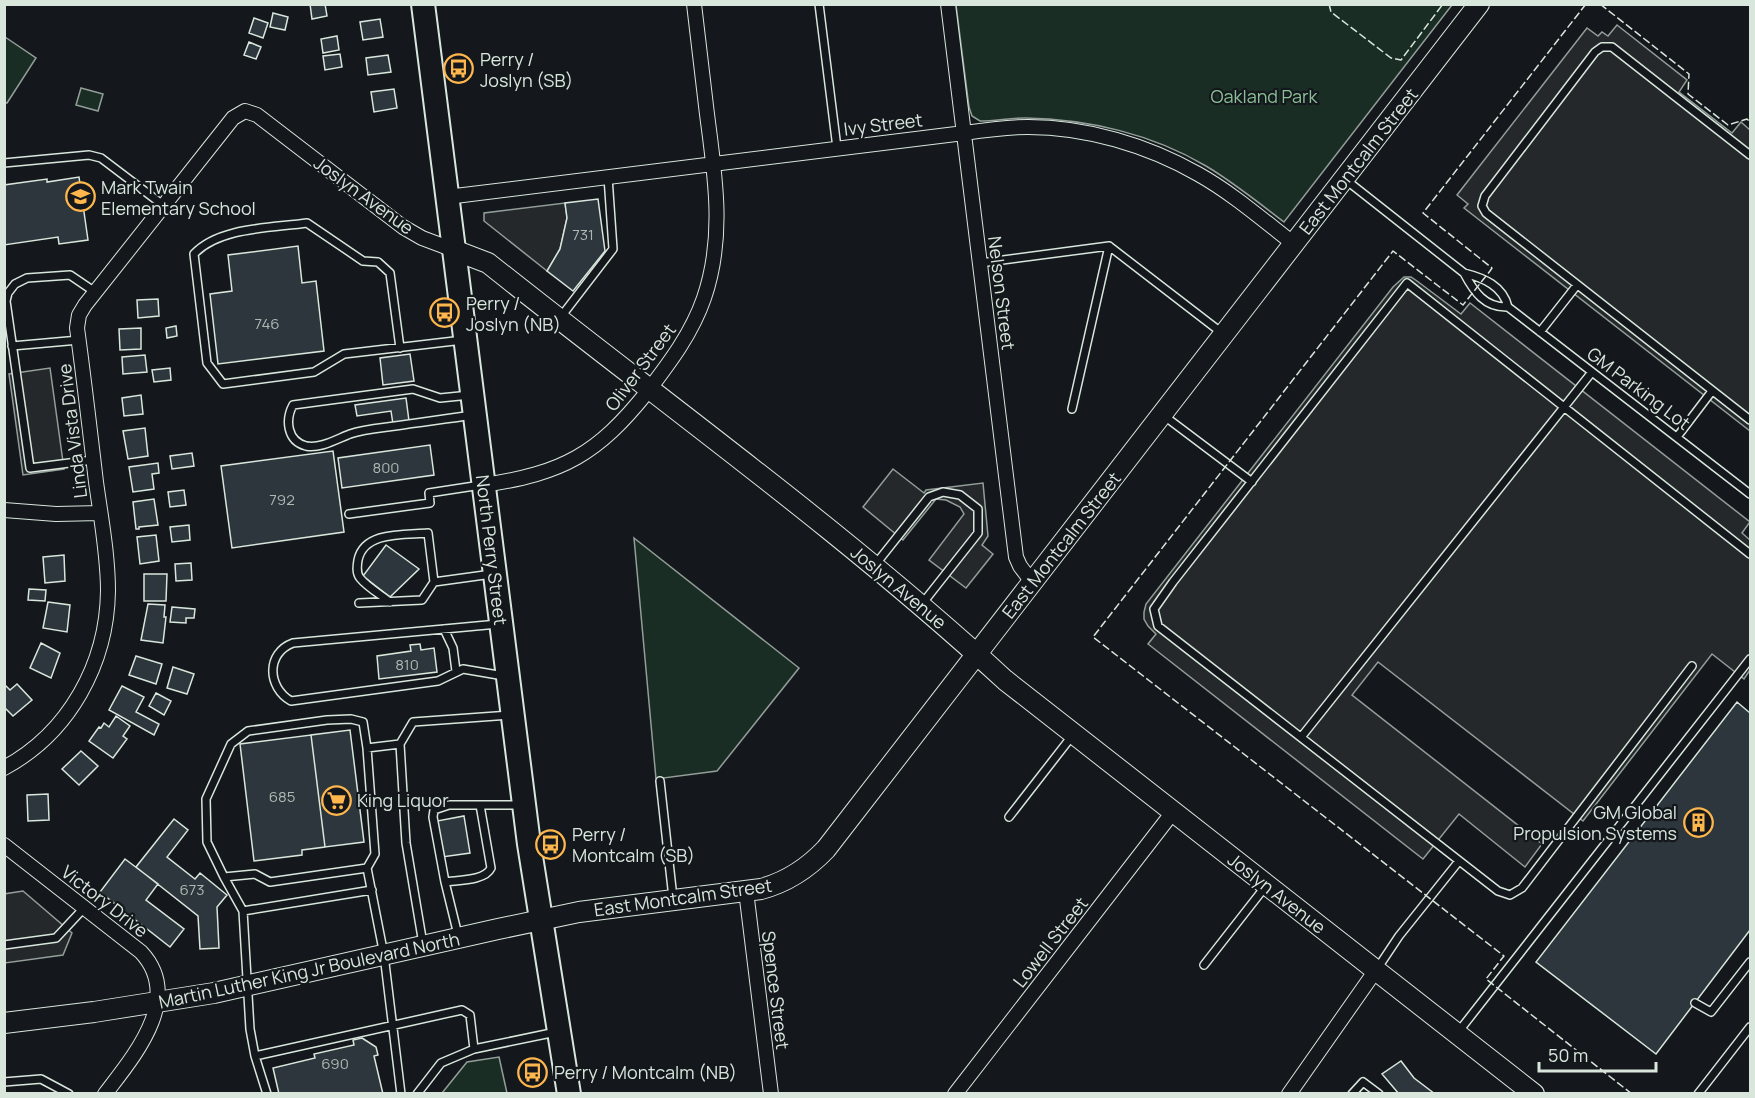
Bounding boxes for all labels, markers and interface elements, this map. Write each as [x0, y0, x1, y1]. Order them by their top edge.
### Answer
place label: Perry / Joslyn (SB) [480, 47, 573, 92]
bus stop icon: Perry / Joslyn (SB) [443, 53, 475, 85]
street label: East Montcalm Street [1293, 83, 1423, 239]
park label: Oakland Park [1211, 84, 1319, 108]
street label: Ivy Street [842, 107, 924, 141]
street label: Joslyn Avenue [309, 151, 419, 239]
place label: Mark Twain Elementary School [101, 175, 256, 220]
school or university icon: Mark Twain Elementary School [64, 181, 96, 213]
house number: 731 [572, 224, 594, 245]
street label: Nelson Street [983, 235, 1021, 351]
place label: Perry / Joslyn (NB) [466, 291, 561, 336]
bus stop icon: Perry / Joslyn (NB) [429, 297, 461, 329]
house number: 746 [254, 313, 280, 334]
street label: Oliver Street [599, 318, 681, 416]
street label: GM Parking Lot [1582, 341, 1696, 435]
street label: Linda Vista Drive [52, 362, 92, 500]
house number: 800 [372, 457, 400, 478]
street label: East Montcalm Street [996, 467, 1126, 623]
street label: North Perry Street [471, 474, 513, 626]
house number: 792 [269, 489, 295, 510]
street label: Joslyn Avenue [846, 540, 952, 634]
house number: 810 [395, 654, 419, 675]
supermarket icon: King Liquor [320, 784, 352, 816]
house number: 685 [269, 786, 295, 807]
place label: King Liquor [357, 788, 449, 812]
place label: GM Global Propulsion Systems [1513, 800, 1677, 845]
building icon: GM Global Propulsion Systems [1682, 806, 1714, 838]
place label: Perry / Montcalm (SB) [572, 822, 695, 867]
bus stop icon: Perry / Montcalm (SB) [535, 828, 567, 860]
street label: Joslyn Avenue [1223, 847, 1331, 939]
street label: Victory Drive [57, 860, 153, 942]
street label: East Montcalm Street [592, 873, 774, 921]
house number: 673 [179, 879, 205, 900]
street label: Lowell Street [1007, 892, 1093, 992]
street label: Martin Luther King Jr Boulevard North [156, 926, 462, 1014]
street label: Spence Street [757, 929, 795, 1051]
scale bar [1539, 1035, 1656, 1073]
text: 50 m [1548, 1043, 1588, 1067]
house number: 690 [321, 1053, 349, 1074]
bus stop icon: Perry / Montcalm (NB) [517, 1056, 549, 1088]
place label: Perry / Montcalm (NB) [554, 1060, 737, 1084]

